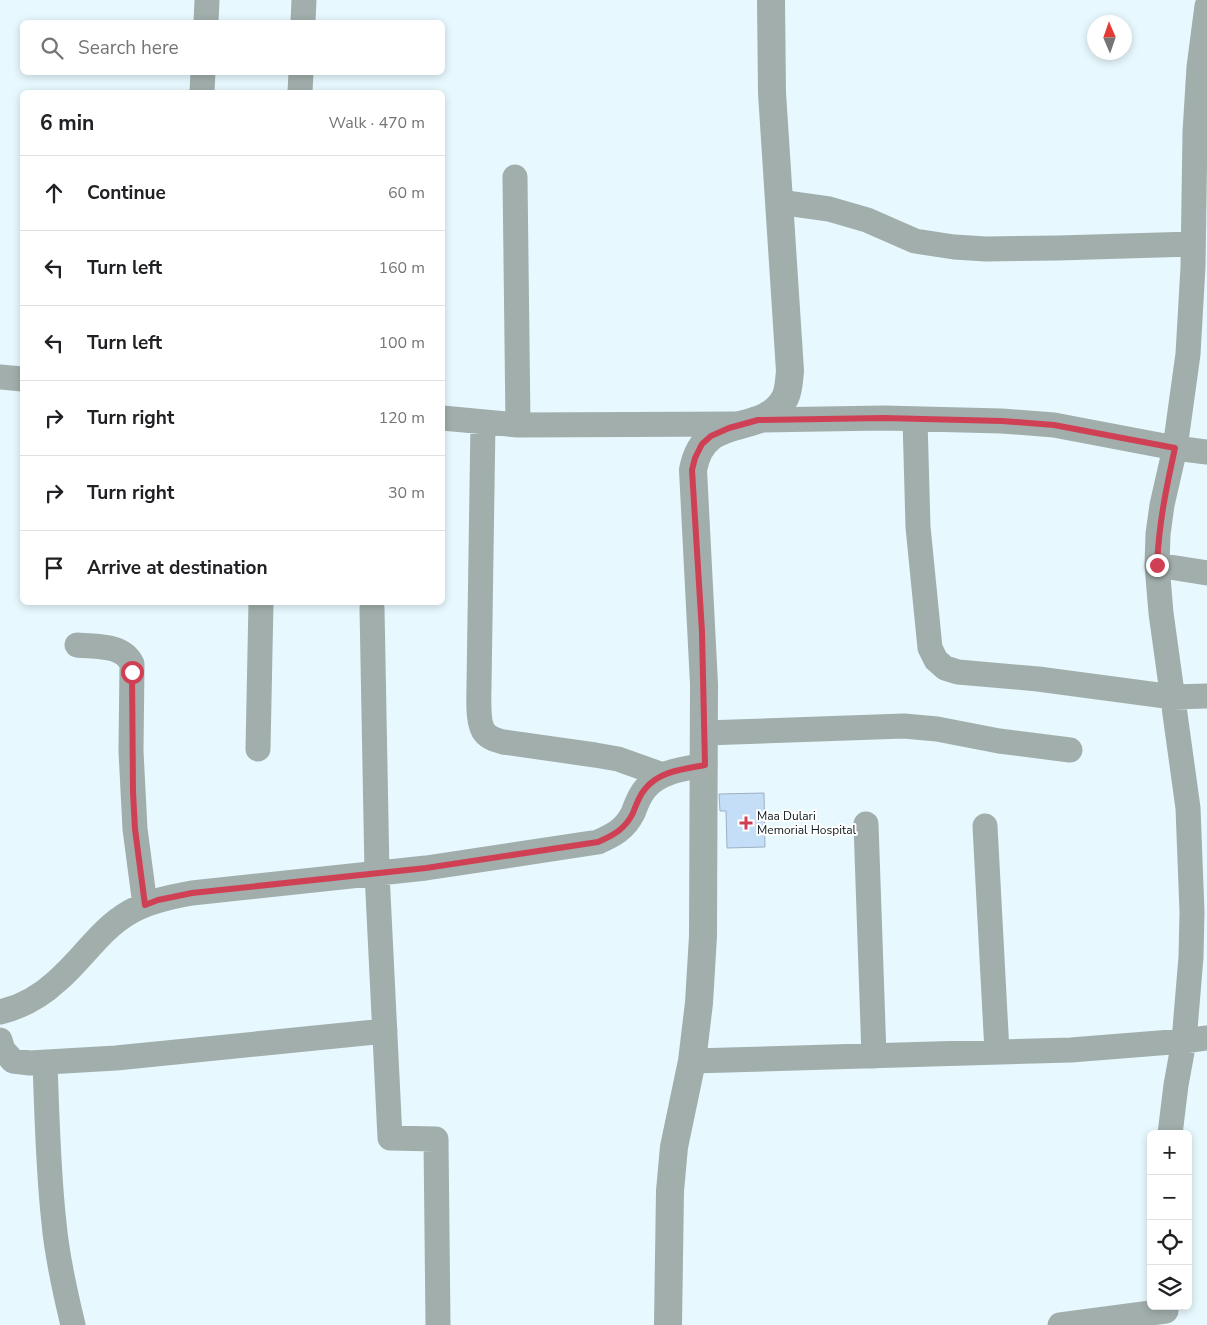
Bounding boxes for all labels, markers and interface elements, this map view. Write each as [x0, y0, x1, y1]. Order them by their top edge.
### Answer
north arrow [1087, 15, 1132, 60]
search box [20, 20, 445, 75]
icon: search [38, 34, 66, 62]
text: Search here [78, 35, 179, 61]
text: 6 min [40, 109, 94, 137]
text: Walk · 470 m [329, 112, 425, 134]
icon: ahead [40, 179, 68, 207]
text: Continue [87, 180, 166, 206]
text: 60 m [388, 182, 425, 204]
icon: left [40, 254, 68, 282]
text: Turn left [87, 255, 162, 281]
text: 160 m [378, 257, 425, 279]
icon: left [40, 329, 68, 357]
text: Turn left [87, 330, 162, 356]
text: 100 m [378, 332, 425, 354]
icon: right [40, 404, 68, 432]
text: Turn right [87, 405, 174, 431]
text: 120 m [378, 407, 425, 429]
icon: right [40, 479, 68, 507]
text: Turn right [87, 480, 174, 506]
text: 30 m [388, 482, 425, 504]
icon: arrive [40, 554, 68, 582]
route end [1146, 554, 1169, 577]
text: Arrive at destination [87, 555, 268, 581]
route start [121, 661, 144, 684]
place label: Maa Dulari Memorial Hospital [757, 808, 857, 838]
marker: Maa Dulari Memorial Hospital [739, 816, 753, 830]
map controls [1147, 1130, 1192, 1310]
button: + [1147, 1130, 1192, 1175]
button: − [1147, 1175, 1192, 1220]
button: locate [1147, 1220, 1192, 1265]
button: layers [1147, 1265, 1192, 1310]

